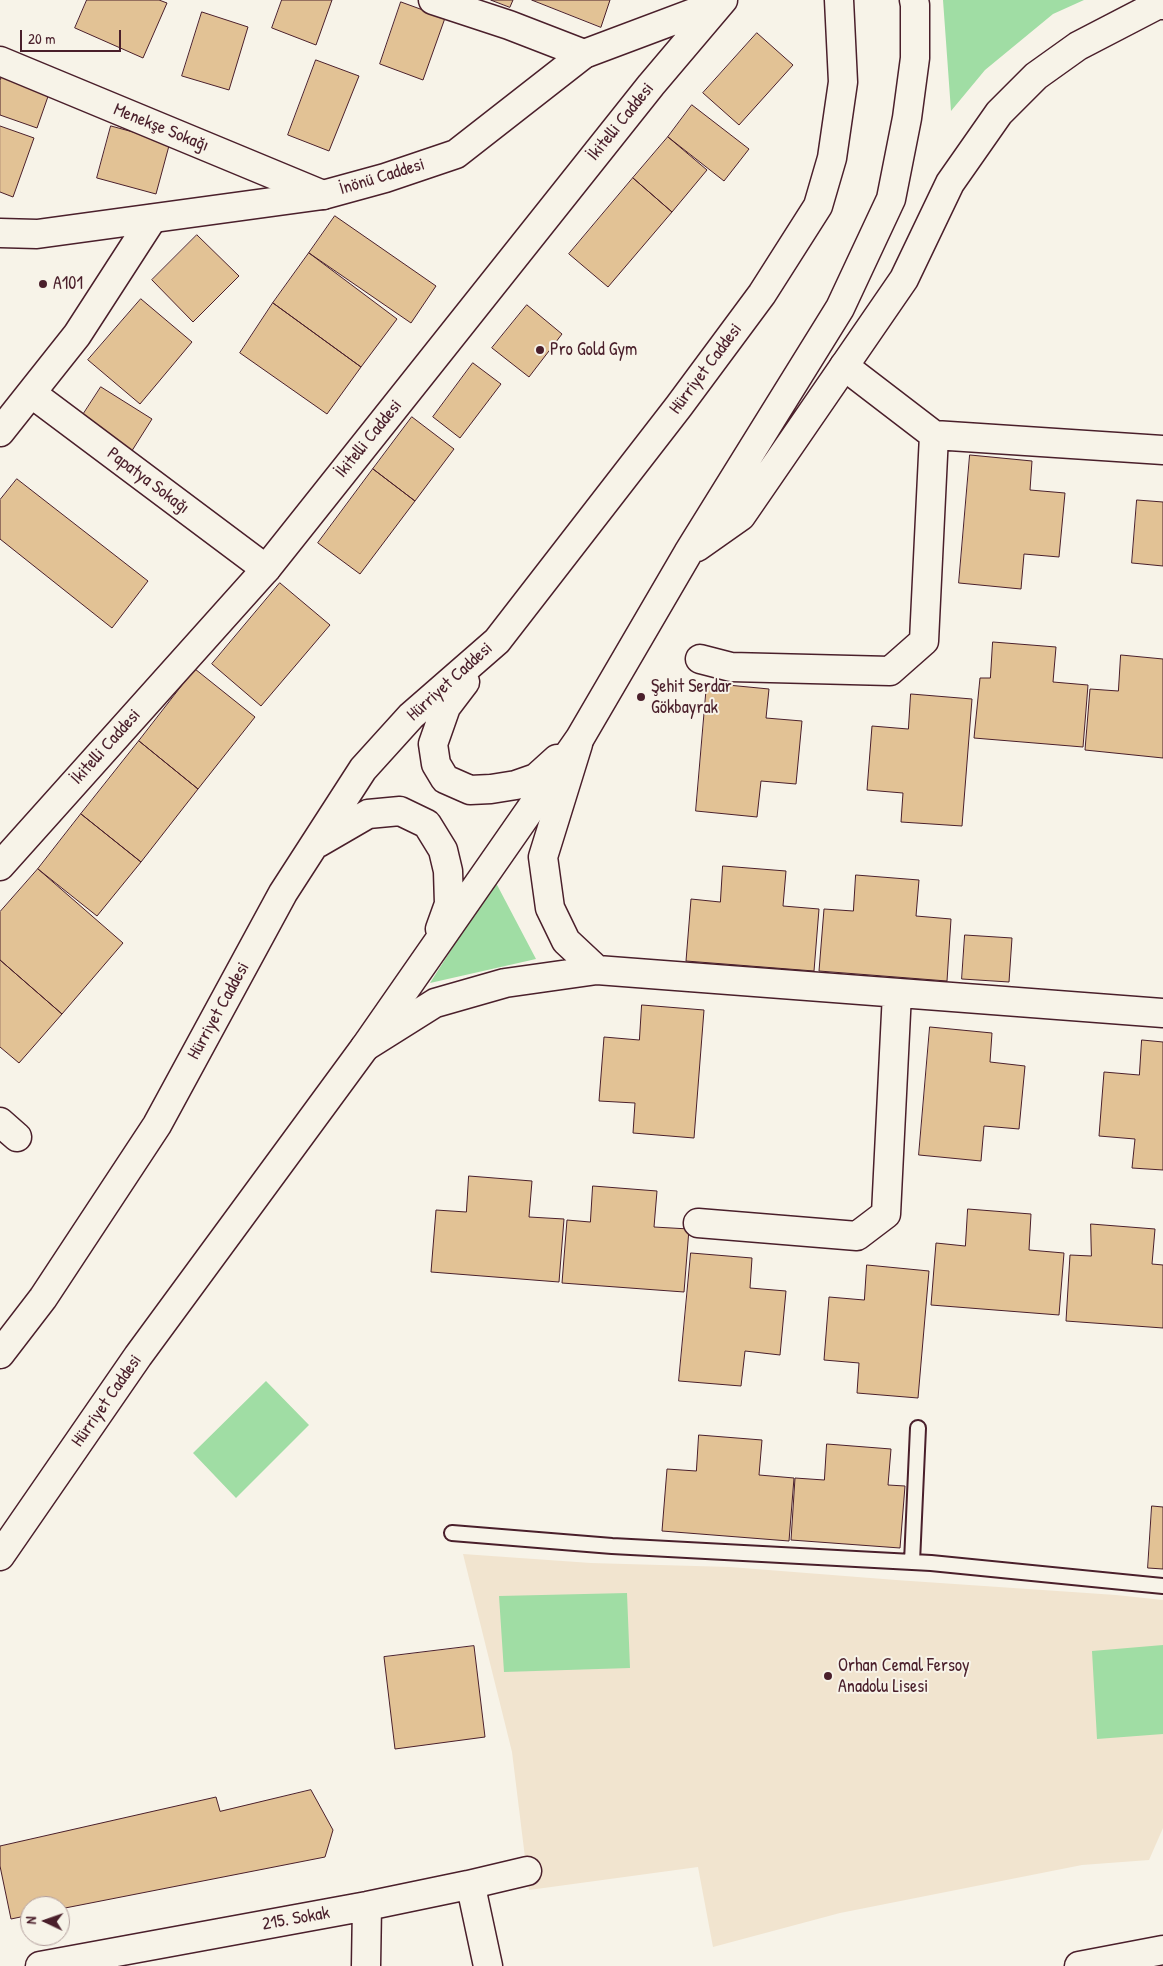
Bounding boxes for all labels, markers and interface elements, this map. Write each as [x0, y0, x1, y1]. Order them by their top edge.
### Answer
scale bar [22, 20, 124, 52]
text: 20 m [28, 28, 55, 49]
street label: İkitelli Caddesi [583, 79, 659, 165]
street label: Menekşe Sokağı [110, 99, 212, 157]
street label: İnönü Caddesi [337, 154, 427, 200]
place label: A101 [53, 273, 83, 295]
marker: A101 [37, 278, 49, 290]
street label: Hürriyet Caddesi [665, 319, 747, 419]
place label: Pro Gold Gym [550, 339, 637, 361]
marker: Pro Gold Gym [534, 344, 546, 356]
street label: İkitelli Caddesi [331, 396, 407, 482]
street label: Papatya Sokağı [103, 443, 193, 519]
street label: Hürriyet Caddesi [403, 638, 497, 726]
place label: Şehit Serdar Gökbayrak [651, 676, 732, 719]
marker: Şehit Serdar Gökbayrak [635, 691, 647, 703]
street label: İkitelli Caddesi [66, 705, 146, 789]
street label: Hürriyet Caddesi [183, 959, 255, 1063]
street label: Hürriyet Caddesi [67, 1351, 147, 1451]
place label: Orhan Cemal Fersoy Anadolu Lisesi [838, 1655, 970, 1698]
marker: Orhan Cemal Fersoy Anadolu Lisesi [822, 1670, 834, 1682]
north arrow [20, 1896, 70, 1946]
street label: 215. Sokak [261, 1902, 331, 1936]
text: N [21, 1916, 40, 1924]

